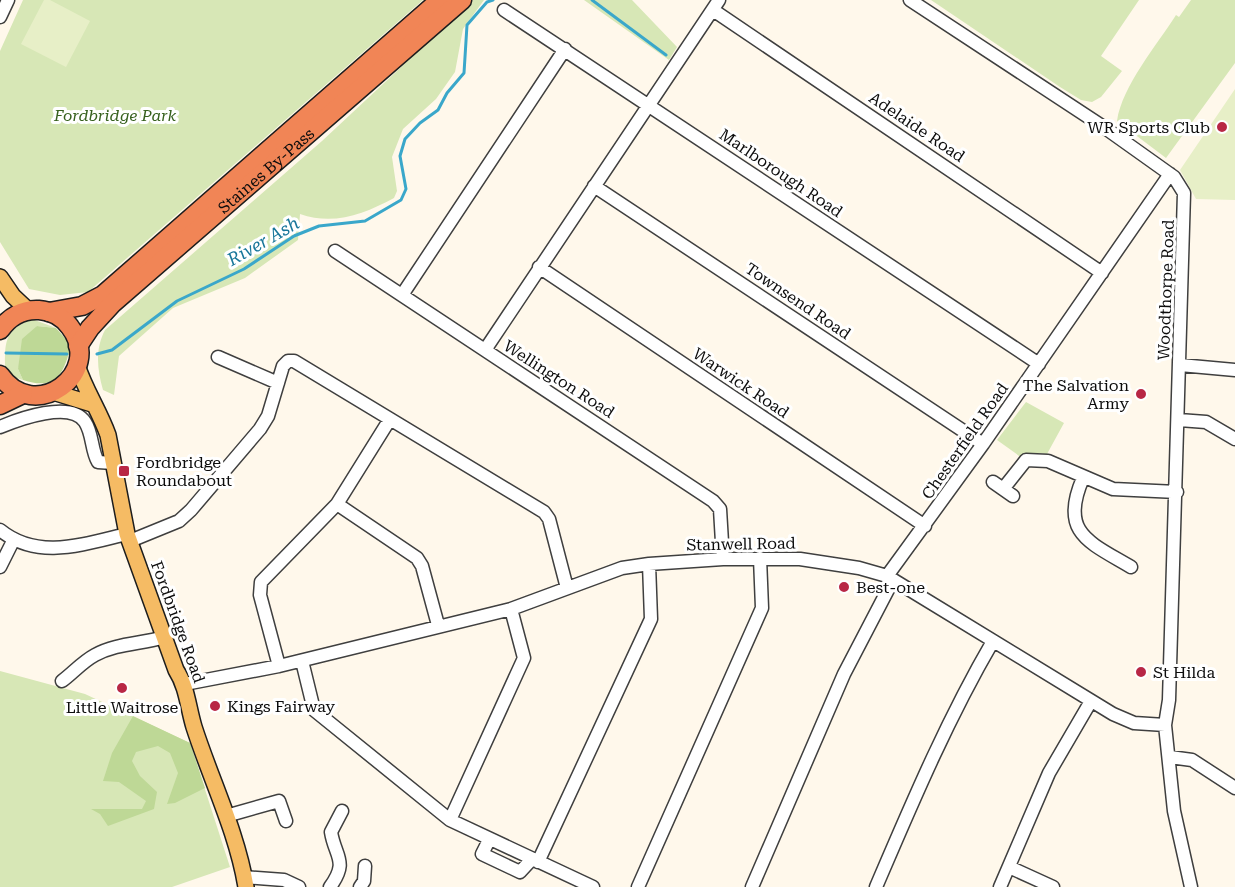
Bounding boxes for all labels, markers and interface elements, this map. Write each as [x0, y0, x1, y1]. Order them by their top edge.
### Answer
street label: Adelaide Road [866, 88, 968, 166]
park label: Fordbridge Park [53, 106, 176, 125]
place label: WR Sports Club [1087, 118, 1210, 137]
marker: WR Sports Club [1215, 120, 1229, 134]
street label: Staines By-Pass [214, 123, 318, 217]
street label: Marlborough Road [716, 125, 846, 221]
water label: River Ash [222, 212, 303, 270]
street label: Woodthorpe Road [1154, 219, 1178, 361]
street label: Townsend Road [742, 259, 854, 343]
street label: Wellington Road [500, 336, 618, 422]
street label: Warwick Road [689, 344, 793, 422]
place label: The Salvation Army [1023, 376, 1130, 413]
street label: Chesterfield Road [918, 379, 1012, 503]
marker: The Salvation Army [1134, 387, 1148, 401]
place label: Fordbridge Roundabout [136, 453, 232, 490]
marker: Fordbridge Roundabout [117, 464, 131, 478]
street label: Stanwell Road [686, 534, 796, 554]
street label: Fordbridge Road [147, 558, 209, 686]
place label: Best-one [856, 578, 925, 597]
marker: Best-one [837, 580, 851, 594]
place label: St Hilda [1153, 663, 1216, 682]
marker: St Hilda [1134, 665, 1148, 679]
marker: Little Waitrose [115, 681, 129, 695]
place label: Kings Fairway [227, 697, 335, 716]
place label: Little Waitrose [66, 698, 179, 717]
marker: Kings Fairway [208, 699, 222, 713]

